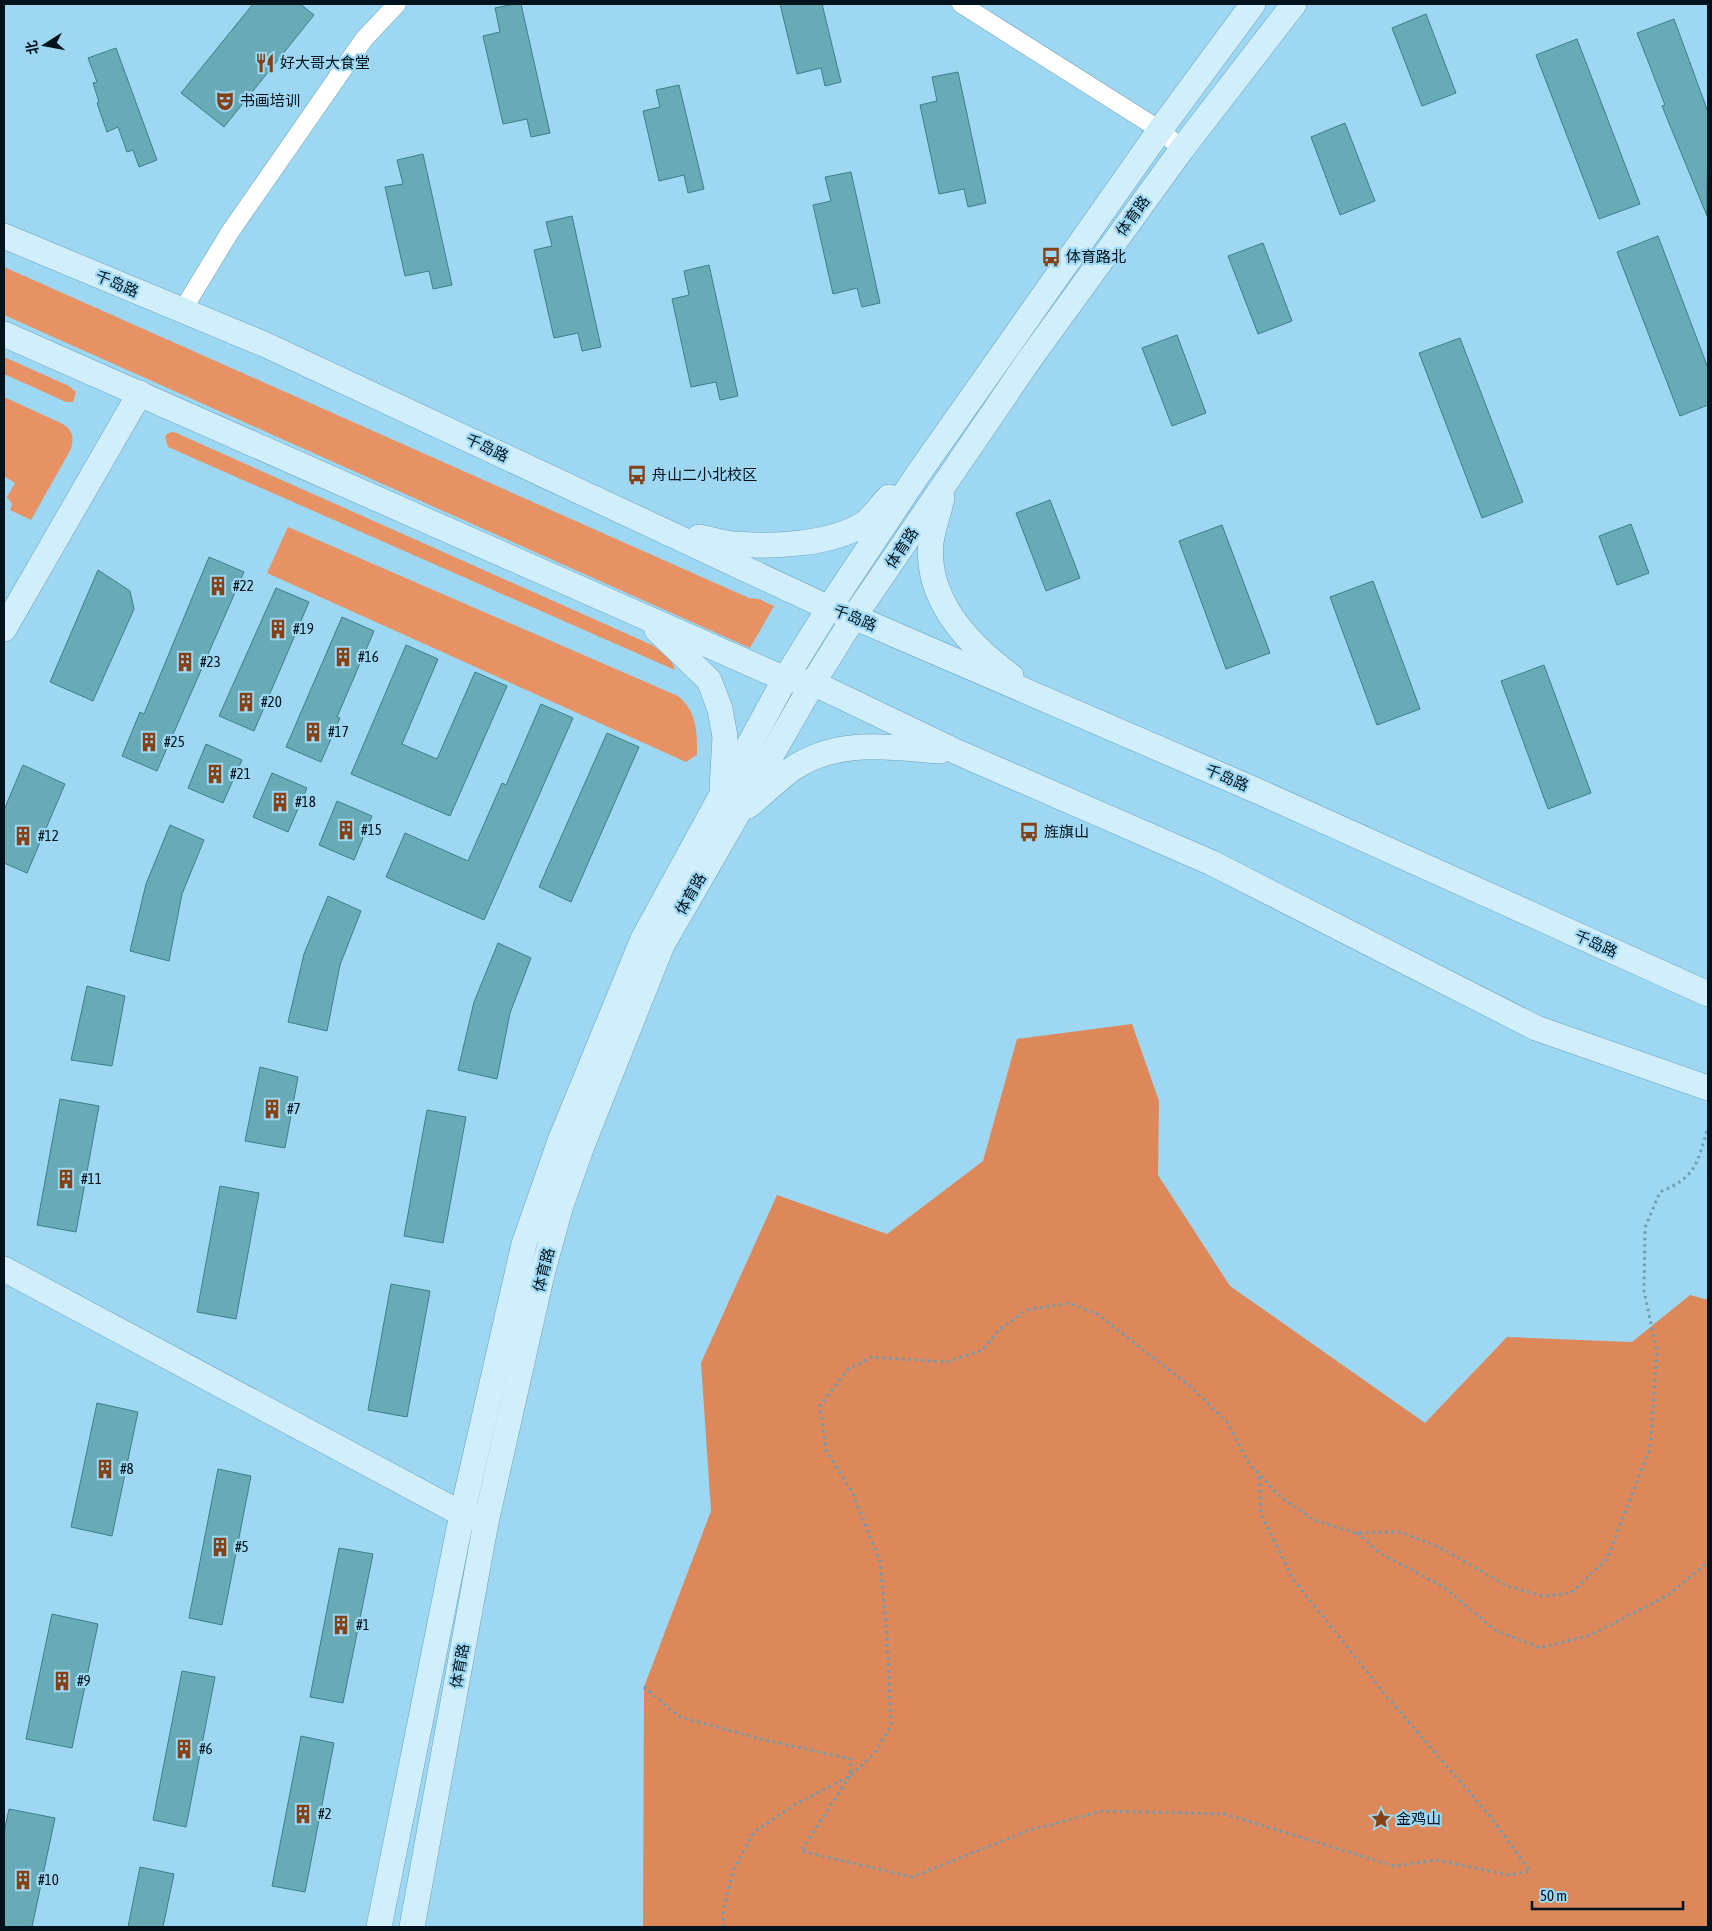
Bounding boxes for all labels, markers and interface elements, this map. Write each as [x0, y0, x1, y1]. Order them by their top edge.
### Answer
north arrow [20, 20, 70, 70]
text: 北 [23, 39, 41, 56]
restaurant icon: 好大哥大食堂 [254, 52, 276, 74]
place label: 好大哥大食堂 [280, 54, 370, 71]
theatre icon: 书画培训 [214, 90, 236, 112]
place label: 书画培训 [240, 92, 300, 109]
street label: 体育路 [1112, 193, 1153, 239]
bus stop icon: 体育路北 [1040, 246, 1062, 268]
place label: 体育路北 [1066, 248, 1126, 265]
street label: 千岛路 [93, 267, 141, 300]
street label: 千岛路 [463, 430, 511, 465]
bus stop icon: 舟山二小北校区 [626, 464, 648, 486]
place label: 舟山二小北校区 [652, 466, 757, 483]
street label: 体育路 [882, 524, 921, 571]
building icon: #22 [207, 575, 229, 597]
place label: #22 [233, 577, 254, 594]
street label: 千岛路 [831, 601, 879, 634]
building icon: #19 [267, 618, 289, 640]
place label: #19 [293, 620, 314, 637]
building icon: #16 [332, 646, 354, 668]
place label: #16 [358, 648, 379, 665]
building icon: #23 [174, 651, 196, 673]
place label: #23 [200, 653, 221, 670]
building icon: #20 [235, 691, 257, 713]
place label: #20 [261, 693, 282, 710]
building icon: #17 [302, 721, 324, 743]
place label: #17 [328, 723, 349, 740]
building icon: #25 [138, 731, 160, 753]
place label: #25 [164, 733, 185, 750]
street label: 千岛路 [1203, 761, 1251, 794]
building icon: #21 [204, 763, 226, 785]
place label: #21 [230, 765, 251, 782]
building icon: #18 [269, 791, 291, 813]
place label: #18 [295, 793, 316, 810]
building icon: #15 [335, 819, 357, 841]
place label: #15 [361, 821, 382, 838]
bus stop icon: 旌旗山 [1018, 821, 1040, 843]
place label: 旌旗山 [1044, 823, 1089, 840]
building icon: #12 [12, 825, 34, 847]
place label: #12 [38, 827, 59, 844]
street label: 体育路 [672, 870, 709, 917]
street label: 千岛路 [1572, 927, 1620, 960]
building icon: #7 [261, 1098, 283, 1120]
place label: #7 [287, 1100, 301, 1117]
building icon: #11 [55, 1168, 77, 1190]
place label: #11 [81, 1170, 102, 1187]
street label: 体育路 [530, 1246, 557, 1294]
building icon: #8 [94, 1458, 116, 1480]
place label: #8 [120, 1460, 134, 1477]
building icon: #5 [209, 1536, 231, 1558]
place label: #5 [235, 1538, 249, 1555]
building icon: #1 [330, 1614, 352, 1636]
place label: #1 [356, 1616, 370, 1633]
street label: 体育路 [447, 1642, 472, 1690]
building icon: #9 [51, 1670, 73, 1692]
place label: #9 [77, 1672, 91, 1689]
building icon: #6 [173, 1738, 195, 1760]
place label: #6 [199, 1740, 213, 1757]
building icon: #2 [292, 1803, 314, 1825]
place label: #2 [318, 1805, 332, 1822]
place icon: 金鸡山 [1370, 1808, 1392, 1830]
place label: 金鸡山 [1396, 1810, 1441, 1827]
building icon: #10 [12, 1869, 34, 1891]
place label: #10 [38, 1871, 59, 1888]
scale bar [1532, 1878, 1683, 1910]
text: 50 m [1540, 1887, 1567, 1904]

